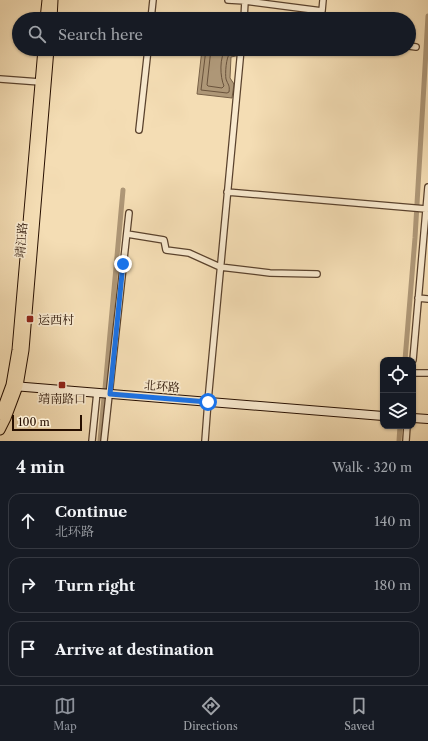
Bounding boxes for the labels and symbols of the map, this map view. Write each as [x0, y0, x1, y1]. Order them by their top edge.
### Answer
street label: 靖江路 [12, 221, 30, 259]
route end [114, 255, 132, 273]
place label: 运西村 [38, 312, 74, 327]
marker: 运西村 [25, 314, 35, 324]
street label: 北环路 [143, 377, 181, 395]
marker: 靖南路口 [57, 380, 67, 390]
place label: 靖南路口 [38, 391, 86, 406]
route start [199, 393, 217, 411]
scale bar [12, 413, 82, 432]

